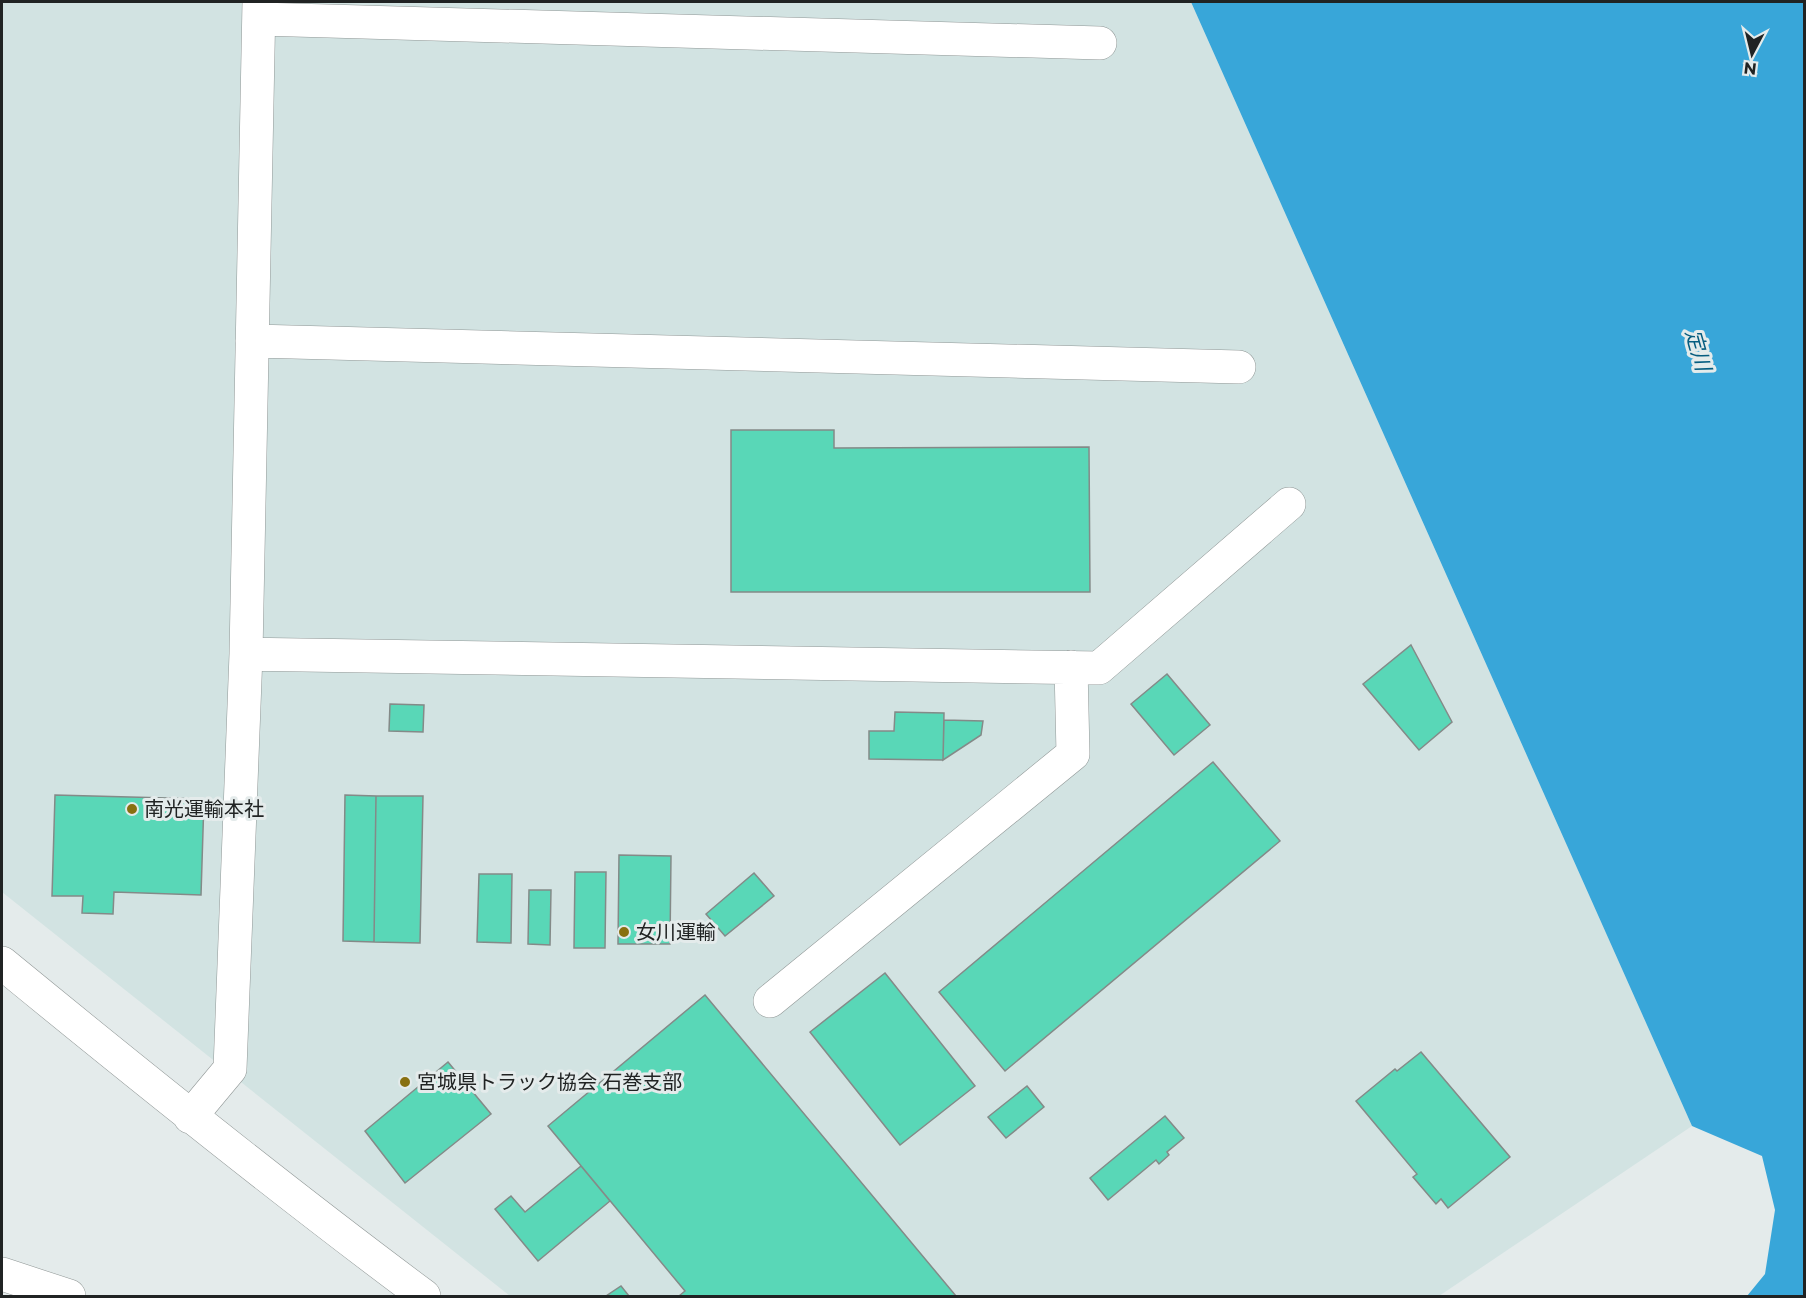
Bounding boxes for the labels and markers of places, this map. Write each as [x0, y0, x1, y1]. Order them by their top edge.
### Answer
place label: 南光運輸本社 [144, 797, 264, 821]
marker: 南光運輸本社 [125, 802, 139, 816]
place label: 女川運輸 [636, 920, 716, 944]
marker: 女川運輸 [617, 925, 631, 939]
place label: 宮城県トラック協会 石巻支部 [417, 1070, 682, 1094]
marker: 宮城県トラック協会 石巻支部 [398, 1075, 412, 1089]

